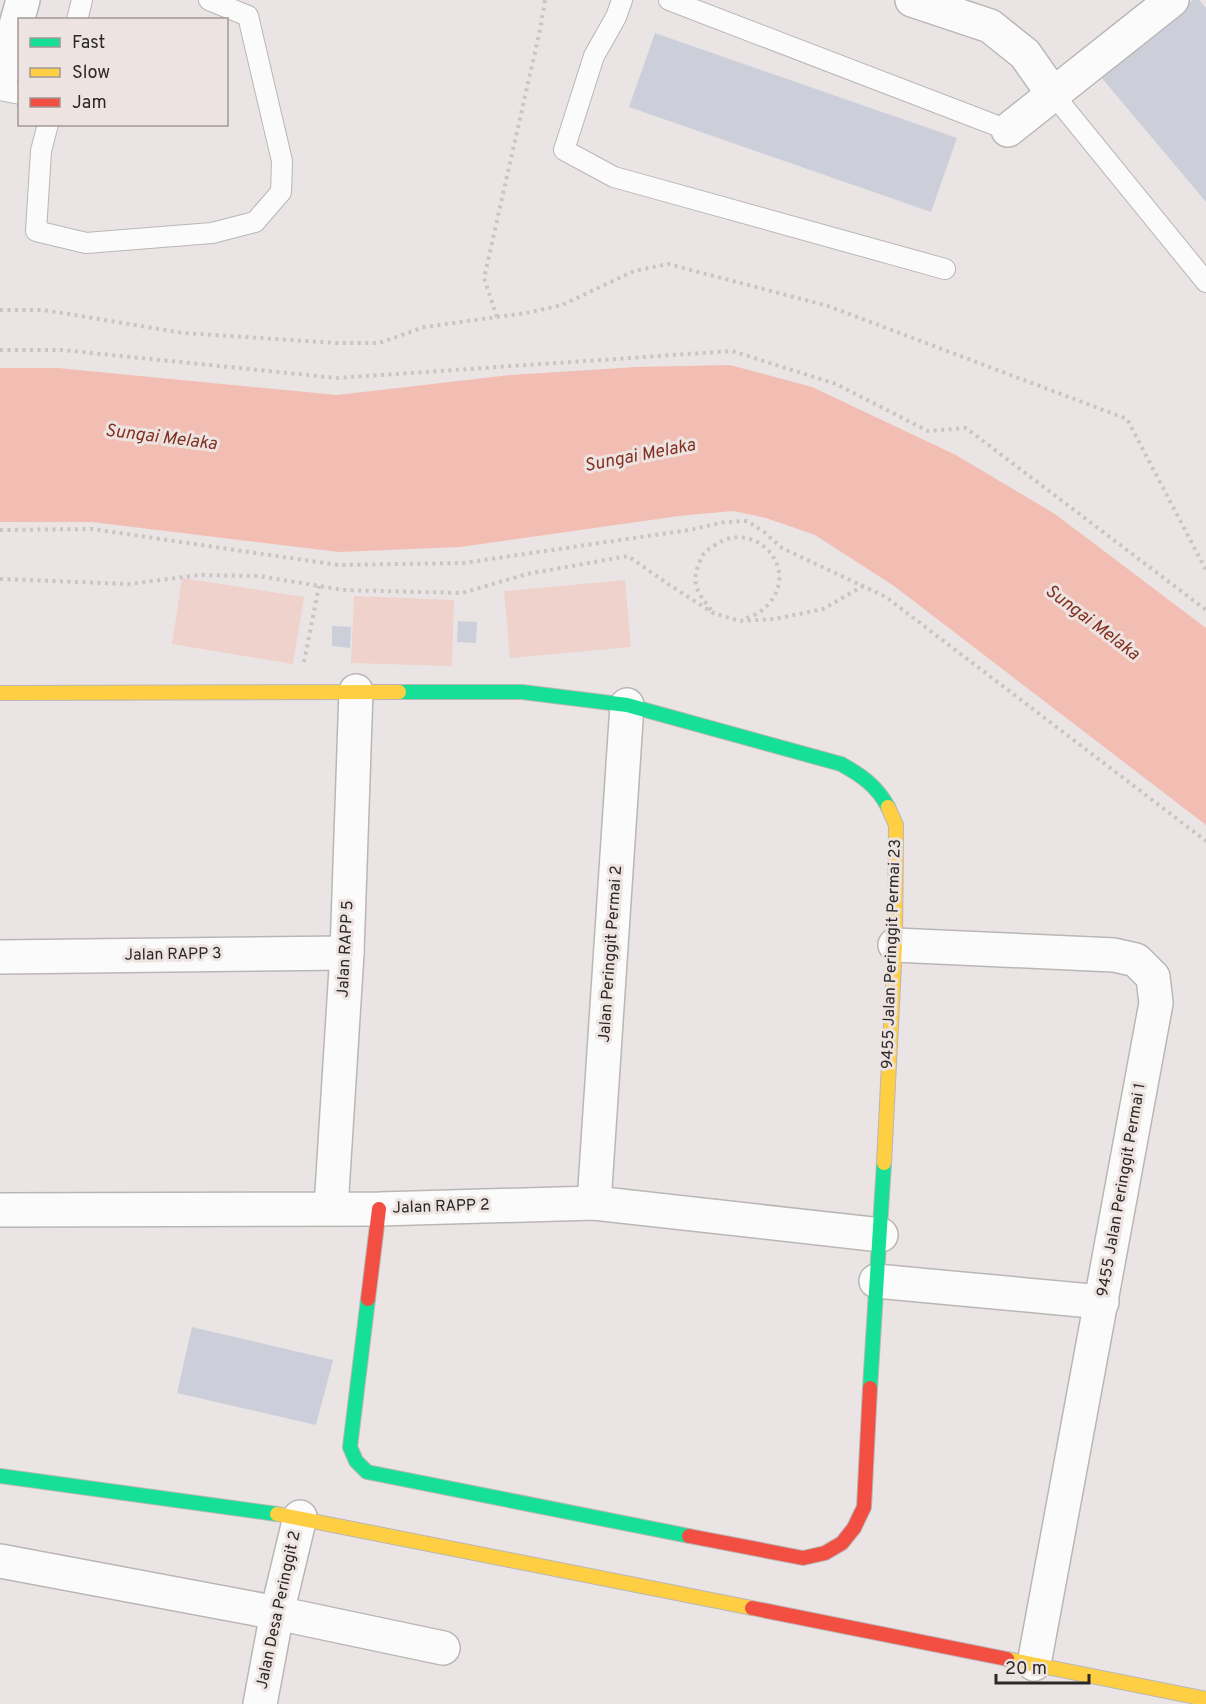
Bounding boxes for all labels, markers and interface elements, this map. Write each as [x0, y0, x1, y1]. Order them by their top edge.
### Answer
legend [18, 18, 228, 126]
text: Fast [72, 32, 105, 55]
text: Slow [72, 62, 110, 85]
text: Jam [72, 92, 107, 115]
water label: Sungai Melaka [104, 420, 219, 456]
water label: Sungai Melaka [583, 434, 698, 478]
water label: Sungai Melaka [1040, 580, 1144, 666]
street label: 9455 Jalan Peringgit Permai 23 [878, 839, 906, 1069]
street label: Jalan Peringgit Permai 2 [595, 865, 627, 1043]
street label: Jalan RAPP 5 [333, 900, 359, 998]
street label: Jalan RAPP 3 [124, 944, 222, 966]
street label: 9455 Jalan Peringgit Permai 1 [1093, 1081, 1151, 1299]
street label: Jalan RAPP 2 [392, 1195, 490, 1219]
street label: Jalan Desa Peringgit 2 [252, 1529, 306, 1691]
scale bar [996, 1647, 1089, 1685]
text: 20 m [1005, 1658, 1047, 1681]

